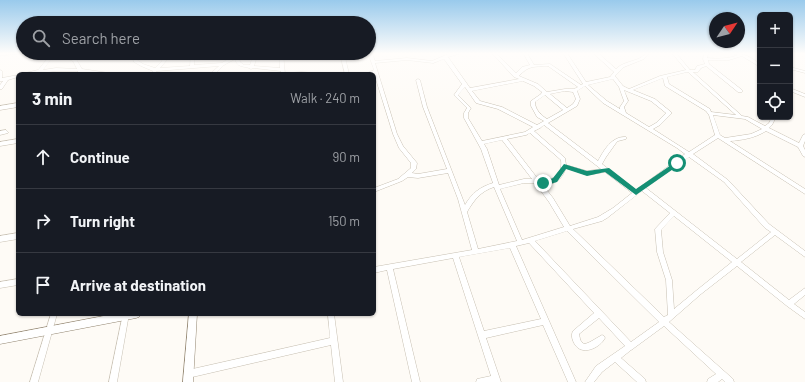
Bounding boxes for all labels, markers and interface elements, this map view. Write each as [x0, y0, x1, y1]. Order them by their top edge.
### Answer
north arrow [709, 12, 745, 48]
map controls [757, 12, 793, 120]
button: + [757, 12, 793, 48]
search box [16, 16, 376, 60]
icon: search [30, 27, 52, 49]
text: Search here [62, 29, 140, 47]
button: − [757, 48, 793, 84]
button: locate [757, 84, 793, 120]
text: 3 min [32, 88, 72, 108]
text: Walk · 240 m [290, 90, 360, 106]
icon: ahead [32, 146, 54, 168]
text: Continue [70, 148, 130, 166]
text: 90 m [333, 149, 360, 165]
route start [668, 154, 686, 172]
route end [534, 174, 552, 192]
icon: right [32, 210, 54, 232]
text: Turn right [70, 212, 135, 230]
text: 150 m [328, 213, 360, 229]
icon: arrive [32, 274, 54, 296]
text: Arrive at destination [70, 276, 206, 294]

